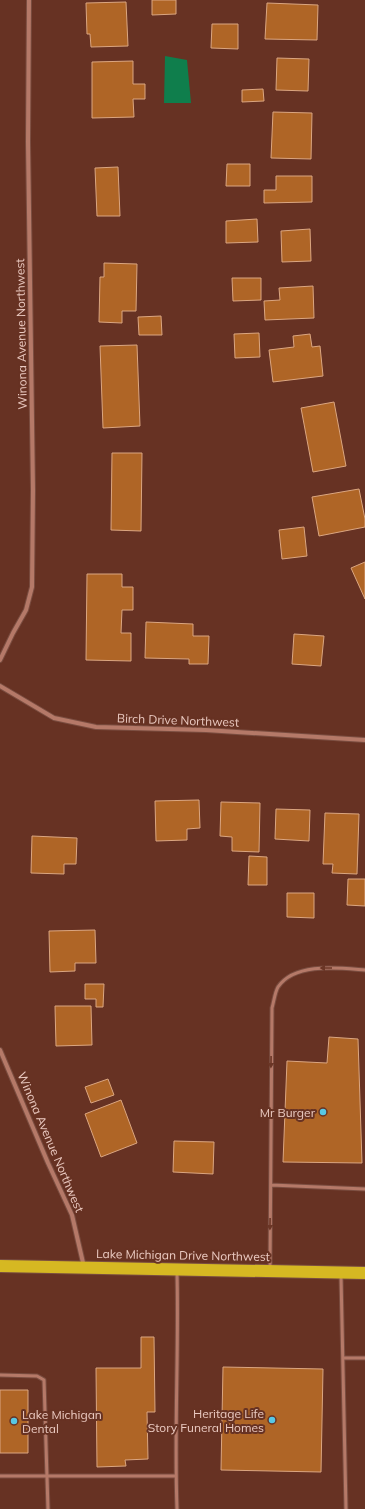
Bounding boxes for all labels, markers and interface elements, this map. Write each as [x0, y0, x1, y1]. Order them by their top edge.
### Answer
street label: Winona Avenue Northwest [12, 258, 30, 410]
street label: Birch Drive Northwest [117, 710, 239, 730]
one-way arrow [319, 965, 332, 971]
one-way arrow [268, 1056, 274, 1069]
street label: Winona Avenue Northwest [15, 1070, 87, 1214]
place label: Mr Burger [260, 1105, 316, 1120]
marker: Mr Burger [318, 1107, 328, 1117]
one-way arrow [267, 1218, 273, 1231]
street label: Lake Michigan Drive Northwest [96, 1246, 270, 1264]
place label: Heritage Life Story Funeral Homes [148, 1406, 264, 1435]
place label: Lake Michigan Dental [22, 1407, 102, 1436]
marker: Heritage Life Story Funeral Homes [267, 1415, 277, 1425]
marker: Lake Michigan Dental [9, 1416, 19, 1426]

